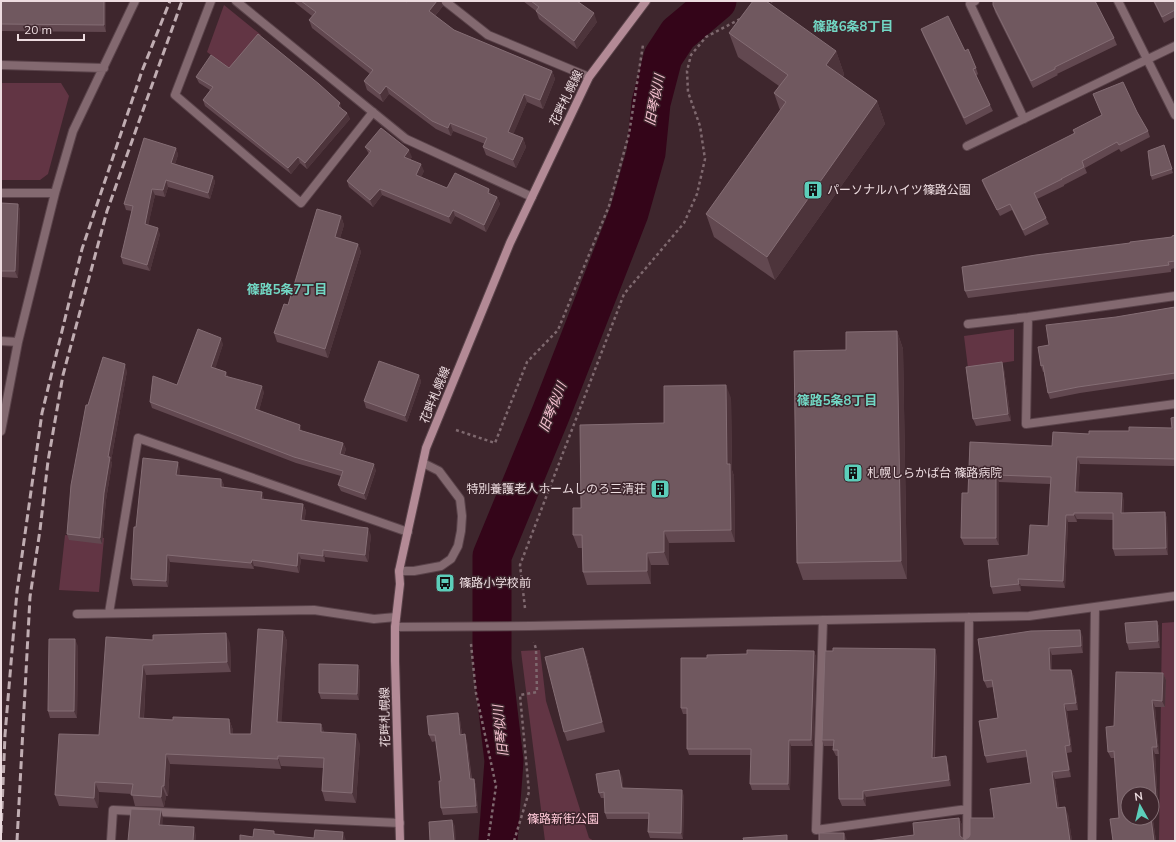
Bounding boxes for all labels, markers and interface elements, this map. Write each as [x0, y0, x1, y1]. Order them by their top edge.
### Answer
scale bar [18, 16, 84, 42]
district label: 篠路6条8丁目 [813, 18, 893, 34]
text: 20 m [24, 22, 52, 37]
street label: 花畔札幌線 [546, 68, 585, 128]
water label: 旧琴似川 [641, 71, 667, 127]
building icon: パーソナルハイツ篠路公園 [802, 179, 824, 201]
place label: パーソナルハイツ篠路公園 [827, 182, 971, 197]
district label: 篠路5条7丁目 [247, 281, 327, 297]
street label: 花畔札幌線 [416, 364, 453, 425]
water label: 旧琴似川 [535, 378, 570, 434]
district label: 篠路5条8丁目 [797, 392, 877, 408]
building icon: 札幌しらかば台 篠路病院 [842, 462, 864, 484]
place label: 札幌しらかば台 篠路病院 [867, 465, 1002, 480]
building icon: 特別養護老人ホームしのろ三清荘 [649, 478, 671, 500]
place label: 特別養護老人ホームしのろ三清荘 [466, 481, 646, 496]
bus stop icon: 篠路小学校前 [434, 572, 456, 594]
place label: 篠路小学校前 [459, 575, 531, 590]
street label: 花畔札幌線 [376, 687, 393, 747]
water label: 旧琴似川 [489, 702, 511, 758]
north arrow [1120, 786, 1160, 826]
text: N [1134, 789, 1144, 804]
park label: 篠路新街公園 [527, 811, 599, 826]

